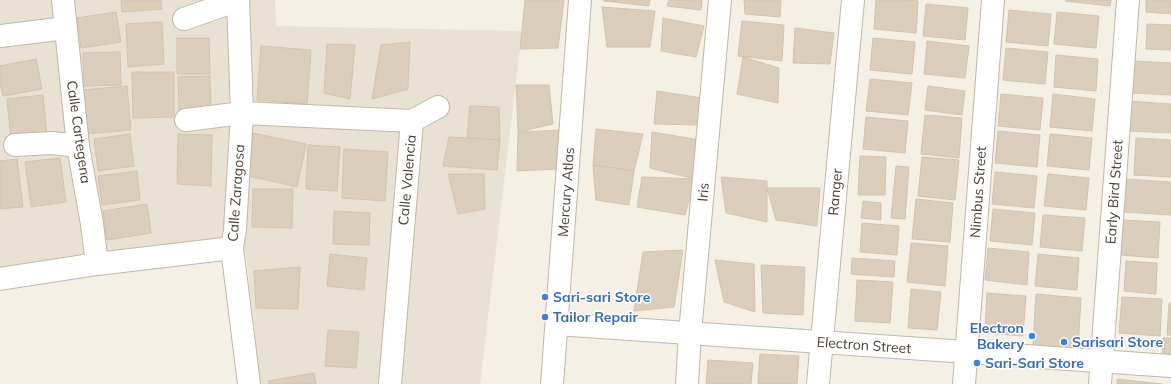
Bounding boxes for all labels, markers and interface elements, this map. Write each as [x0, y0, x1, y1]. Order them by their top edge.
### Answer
street label: Calle Cartegena [63, 79, 95, 185]
street label: Calle Valencia [394, 134, 420, 226]
street label: Early Bird Street [1101, 139, 1127, 245]
street label: Calle Zaragosa [224, 144, 248, 242]
street label: Nimbus Street [966, 145, 990, 238]
street label: Mercury Atlas [554, 146, 578, 237]
street label: Ranger [824, 167, 846, 216]
street label: Iris [693, 182, 713, 202]
place label: Sari-sari Store [553, 288, 651, 306]
marker: Sari-sari Store [540, 292, 550, 302]
place label: Tailor Repair [553, 308, 639, 326]
marker: Tailor Repair [540, 312, 550, 322]
place label: Electron Bakery [970, 319, 1024, 353]
marker: Electron Bakery [1027, 331, 1037, 341]
street label: Electron Street [816, 333, 912, 357]
place label: Sarisari Store [1072, 333, 1163, 351]
marker: Sarisari Store [1059, 337, 1069, 347]
place label: Sari-Sari Store [985, 354, 1084, 372]
marker: Sari-Sari Store [972, 358, 982, 368]

